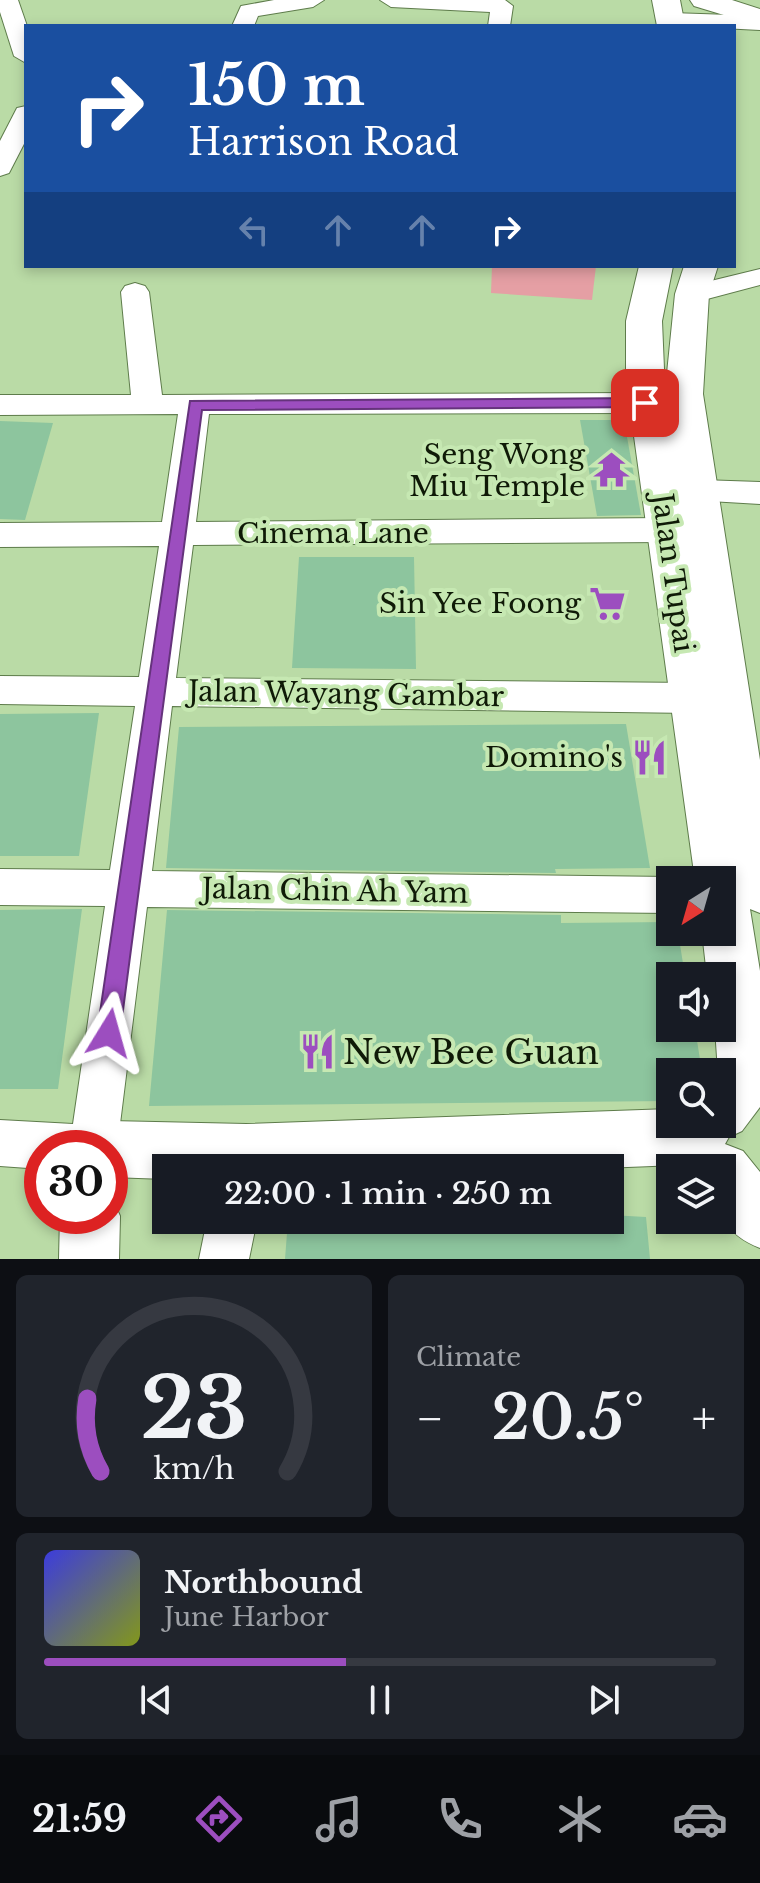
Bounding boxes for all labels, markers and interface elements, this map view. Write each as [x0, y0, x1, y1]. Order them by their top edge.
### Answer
text: 150 m [188, 51, 365, 120]
icon: right [56, 56, 160, 160]
text: Harrison Road [188, 120, 459, 165]
icon: left [232, 208, 276, 252]
icon: ahead [316, 208, 360, 252]
icon: ahead [400, 208, 444, 252]
icon: right [484, 208, 528, 252]
pin [611, 369, 679, 437]
icon: arrive [623, 381, 667, 425]
place label: Seng Wong Miu Temple [409, 437, 586, 504]
temple icon: Seng Wong Miu Temple [592, 451, 630, 489]
street label: Jalan Tupai [644, 487, 701, 655]
street label: Cinema Lane [237, 516, 429, 551]
supermarket icon: Sin Yee Foong [588, 584, 626, 622]
place label: Sin Yee Foong [379, 586, 582, 621]
street label: Jalan Wayang Gambar [184, 674, 505, 714]
restaurant icon: Domino's [630, 738, 668, 776]
place label: Domino's [485, 740, 623, 775]
north arrow [656, 866, 736, 946]
map controls [656, 866, 736, 1234]
street label: Jalan Chin Ah Yam [198, 871, 468, 911]
button: sound [656, 962, 736, 1042]
position arrow [67, 991, 151, 1075]
place label: New Bee Guan [343, 1031, 599, 1073]
restaurant icon: New Bee Guan [298, 1033, 336, 1071]
button: search [656, 1058, 736, 1138]
speed limit sign: 30 [24, 1130, 128, 1234]
button: layers [656, 1154, 736, 1234]
text: 22:00 · 1 min · 250 m [224, 1175, 552, 1212]
text: Climate [416, 1341, 521, 1373]
text: 23 [140, 1357, 248, 1460]
text: 20.5° [491, 1381, 644, 1455]
text: − [416, 1391, 444, 1446]
text: + [692, 1391, 716, 1446]
text: km/h [153, 1451, 235, 1487]
text: Northbound [164, 1564, 363, 1601]
text: June Harbor [164, 1601, 329, 1633]
icon: previous [134, 1678, 178, 1722]
icon: pause [358, 1678, 402, 1722]
icon: next [582, 1678, 626, 1722]
icon: directions [191, 1791, 247, 1847]
icon: music [311, 1791, 367, 1847]
icon: phone [432, 1791, 488, 1847]
icon: climate [552, 1791, 608, 1847]
icon: car [672, 1791, 728, 1847]
text: 21:59 [32, 1797, 127, 1842]

